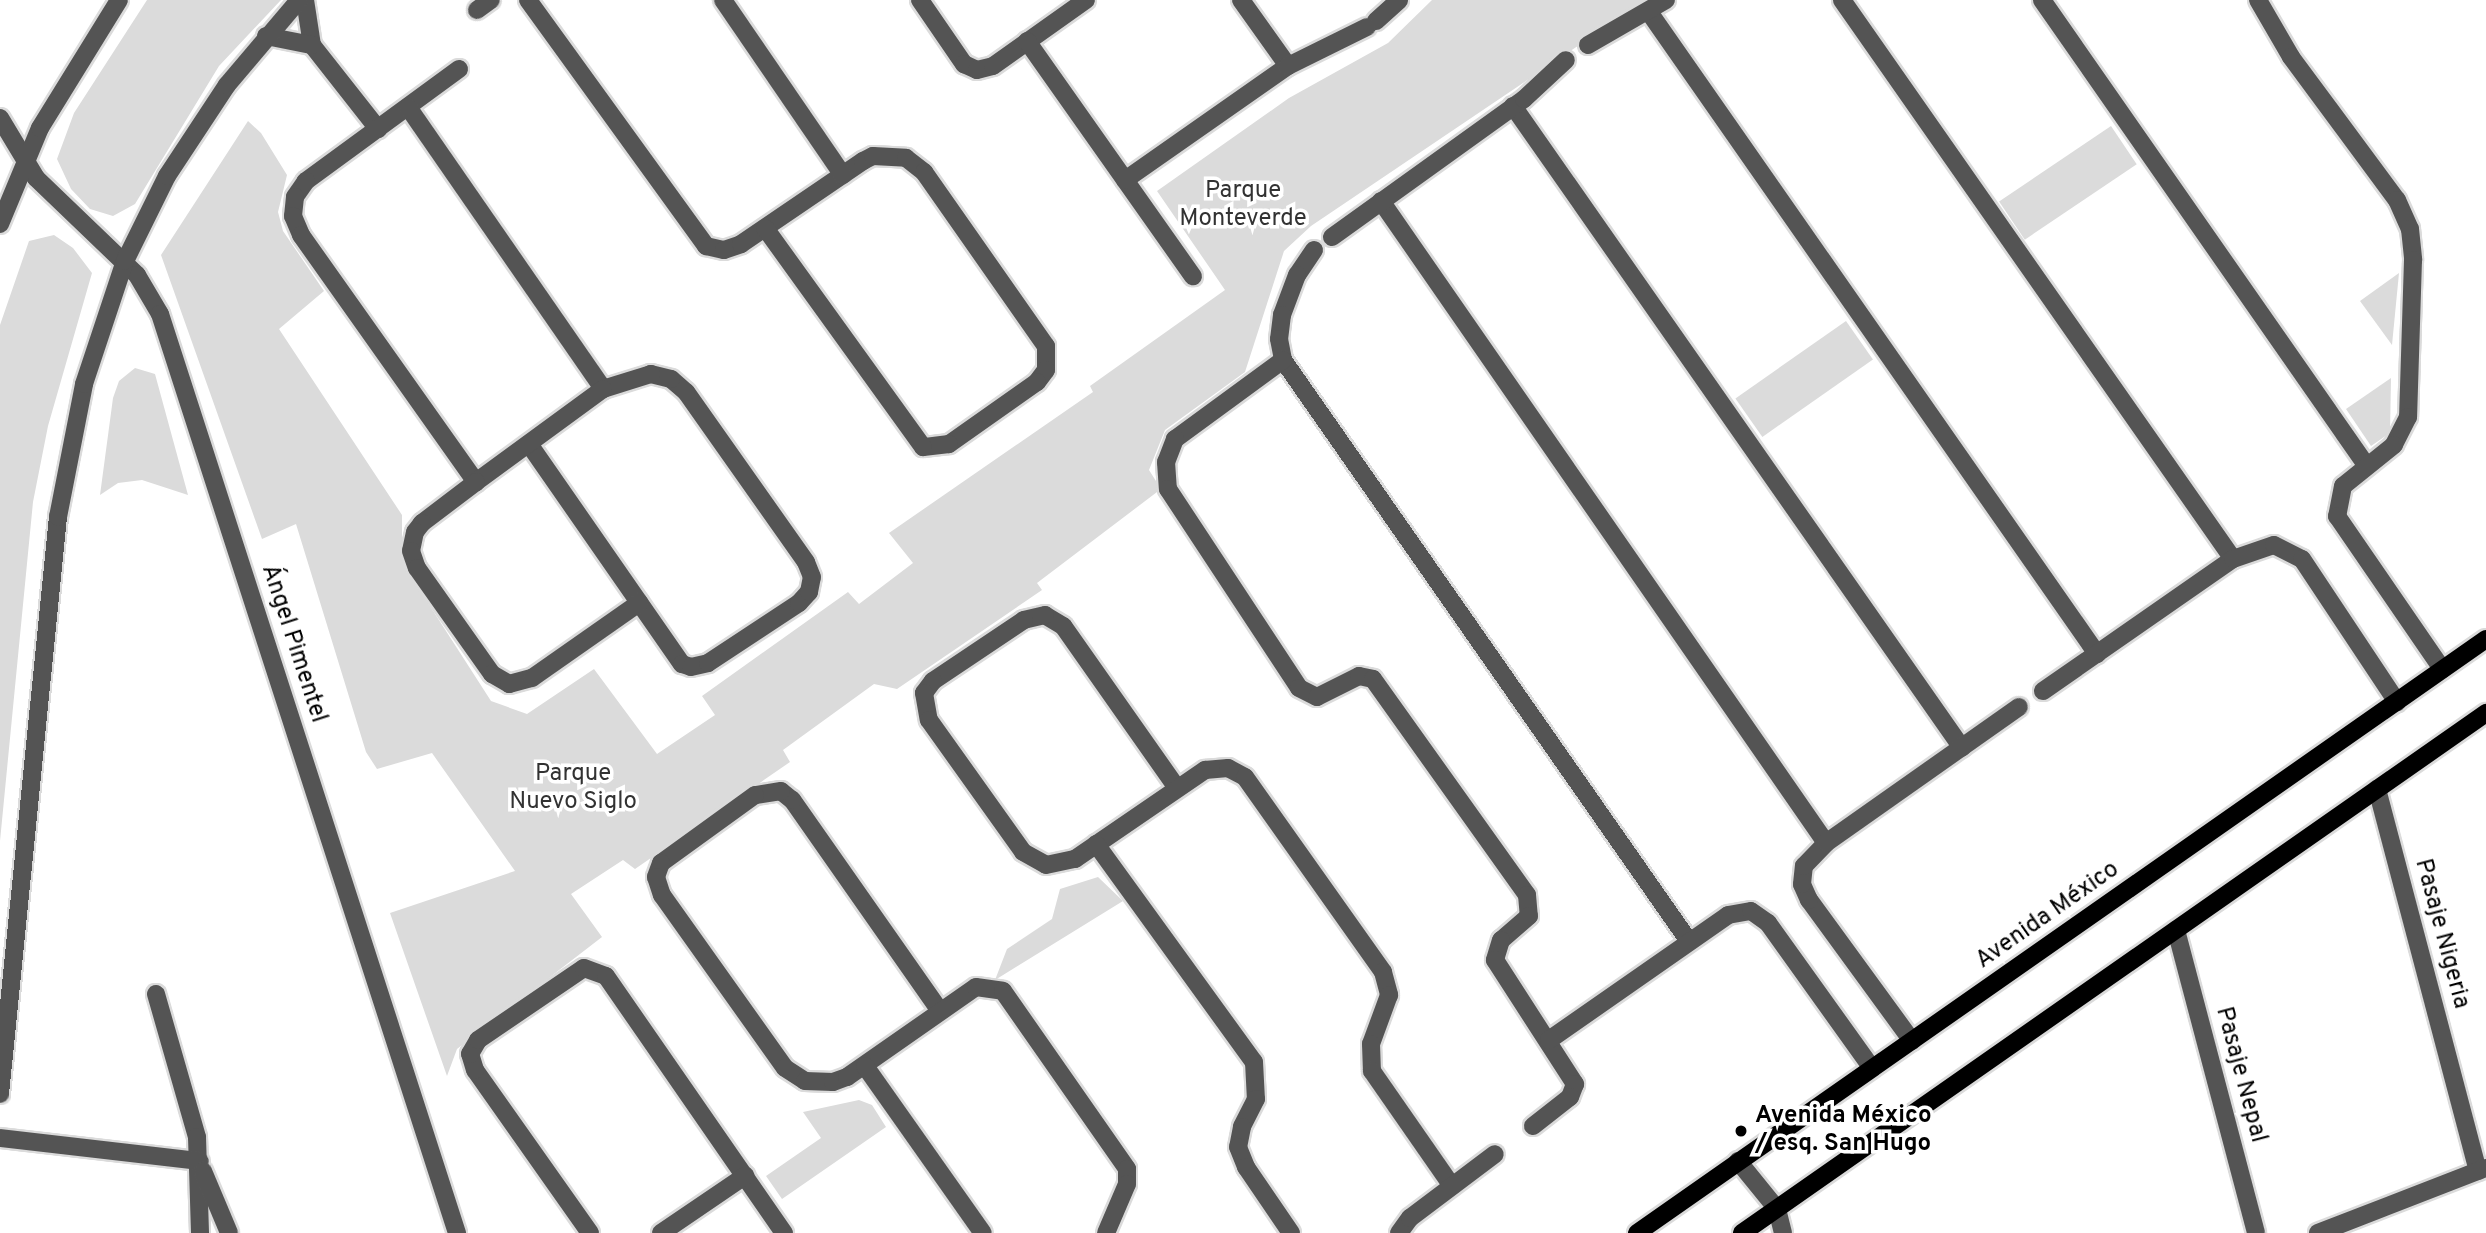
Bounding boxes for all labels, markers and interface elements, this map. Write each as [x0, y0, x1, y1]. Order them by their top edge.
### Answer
park label: Parque Monteverde [1179, 178, 1307, 234]
street label: Ángel Pimentel [254, 561, 332, 727]
park label: Parque Nuevo Siglo [509, 761, 637, 817]
street label: Avenida México [1971, 856, 2125, 976]
street label: Pasaje Nigeria [2407, 856, 2475, 1012]
street label: Pasaje Nepal [2208, 1004, 2272, 1146]
place label: Avenida México / esq. San Hugo [1755, 1103, 1932, 1159]
marker: Avenida México / esq. San Hugo [1733, 1123, 1749, 1139]

